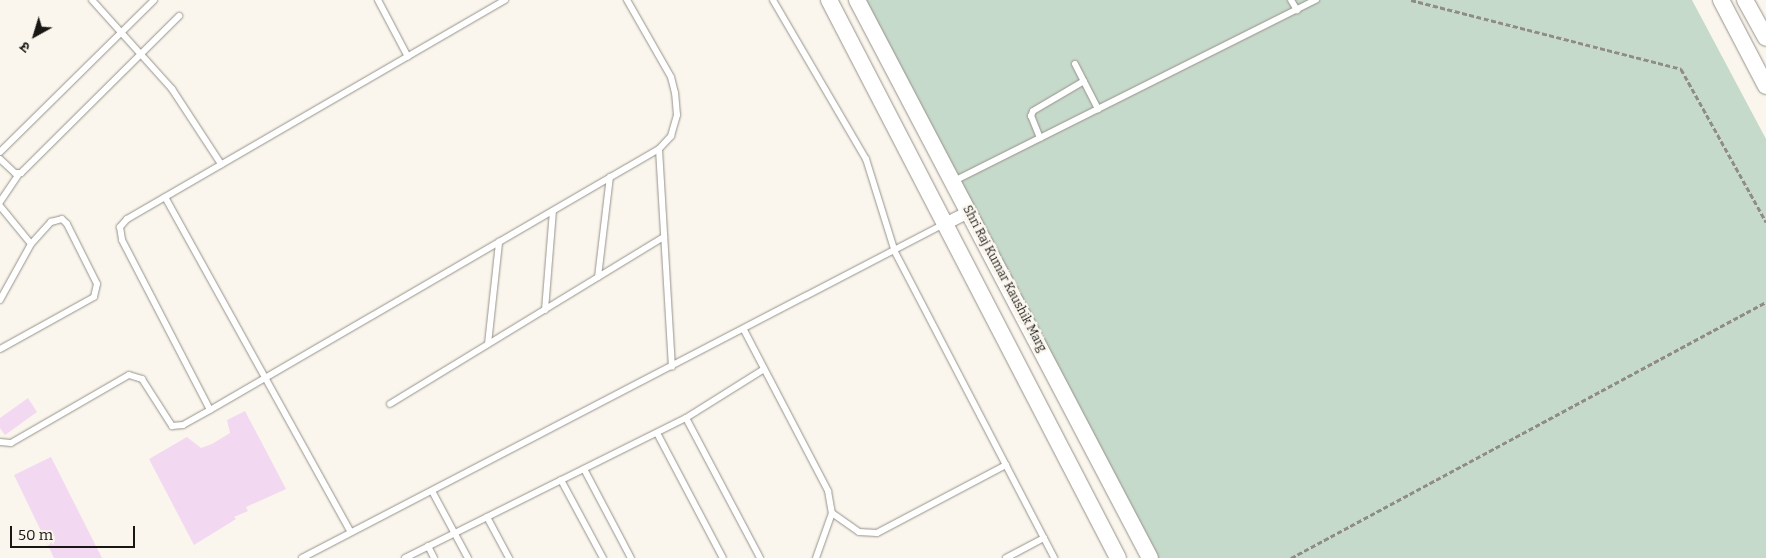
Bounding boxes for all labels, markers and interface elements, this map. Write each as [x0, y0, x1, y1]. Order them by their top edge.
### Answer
north arrow [10, 10, 60, 60]
text: उ [17, 38, 34, 56]
street label: Shri Raj Kumar Kaushik Marg [959, 203, 1049, 355]
scale bar [12, 516, 138, 548]
text: 50 m [18, 526, 53, 544]

